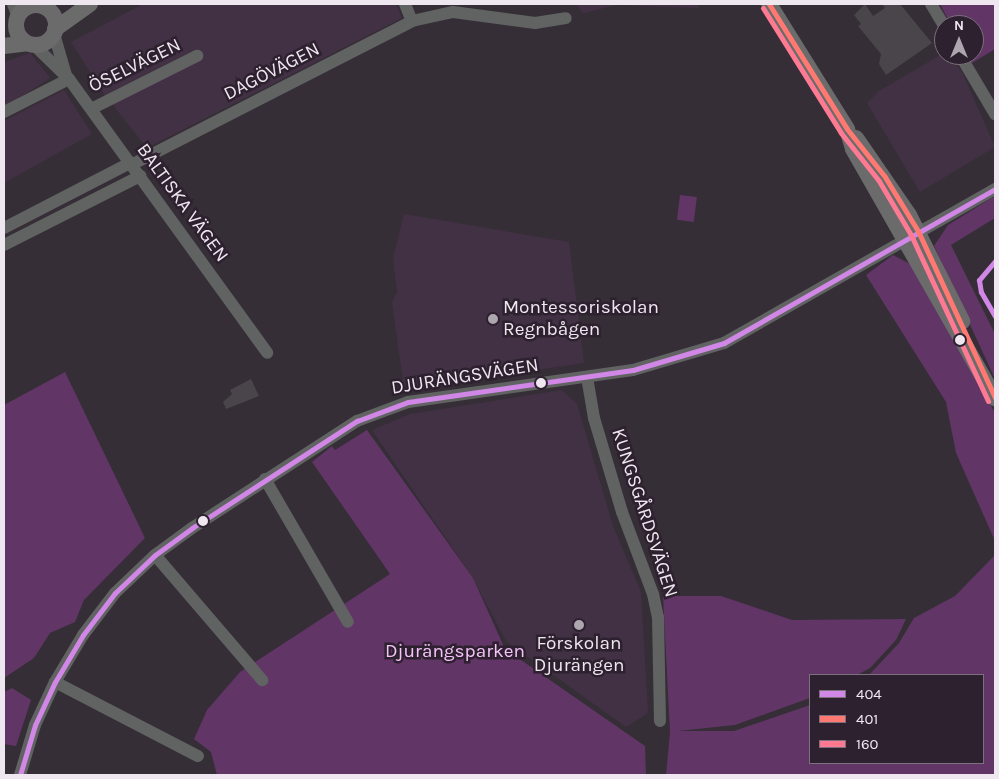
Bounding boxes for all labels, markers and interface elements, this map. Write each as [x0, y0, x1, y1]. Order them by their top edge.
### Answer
north arrow [934, 15, 984, 65]
text: N [954, 17, 964, 34]
street label: ÖSELVÄGEN [85, 34, 185, 98]
street label: DAGÖVÄGEN [220, 38, 324, 106]
street label: BALTISKA VÄGEN [131, 139, 233, 267]
place label: Montessoriskolan Regnbågen [503, 297, 659, 341]
marker: Montessoriskolan Regnbågen [487, 313, 499, 325]
unlabelled marker [955, 335, 965, 345]
street label: DJURÄNGSVÄGEN [390, 354, 540, 400]
unlabelled marker [536, 378, 546, 388]
street label: KUNGSGÅRDSVÄGEN [606, 426, 682, 600]
unlabelled marker [198, 516, 208, 526]
marker: Förskolan Djurängen [573, 619, 585, 631]
place label: Förskolan Djurängen [534, 633, 624, 677]
park label: Djurängsparken [385, 641, 525, 663]
legend [809, 674, 984, 764]
text: 404 [856, 685, 882, 703]
text: 401 [856, 710, 878, 728]
text: 160 [856, 735, 878, 753]

